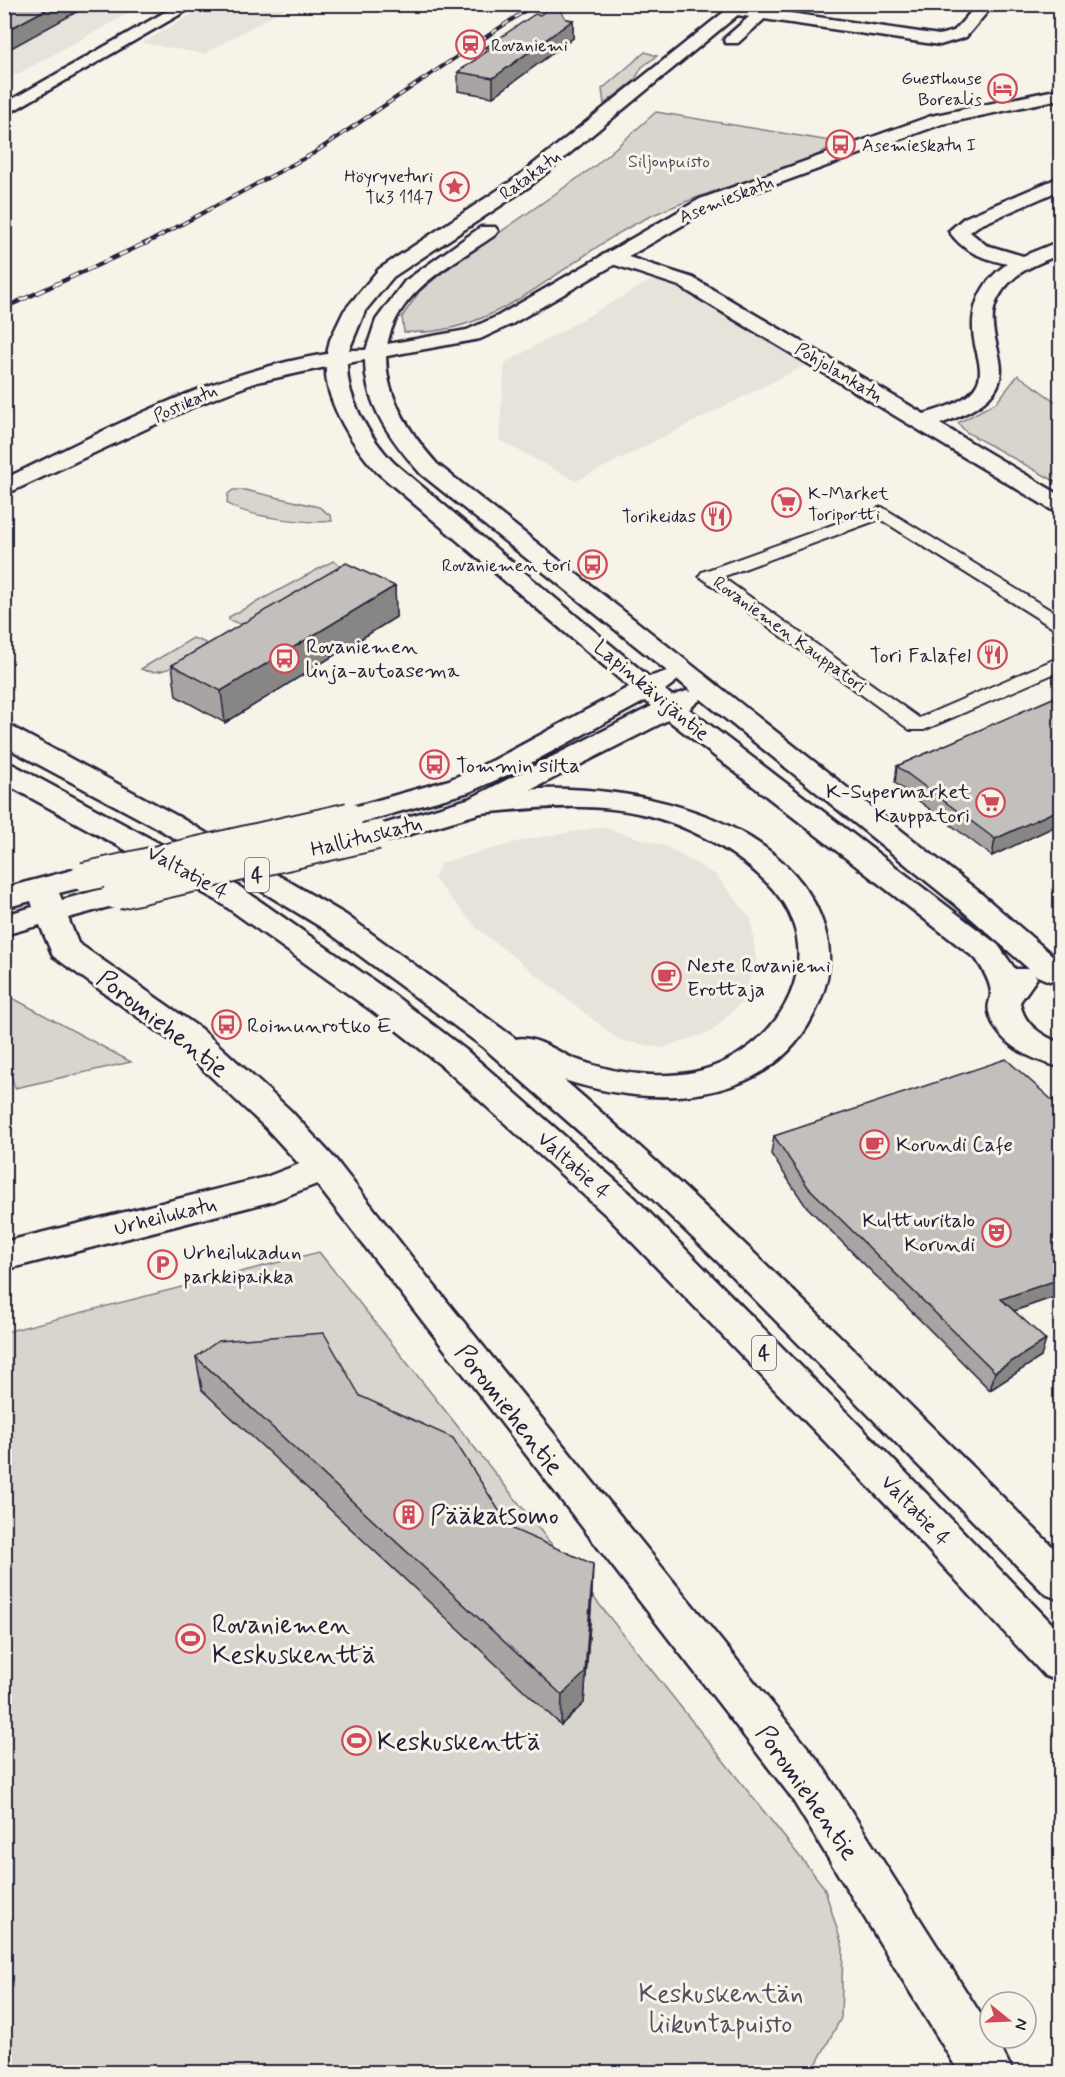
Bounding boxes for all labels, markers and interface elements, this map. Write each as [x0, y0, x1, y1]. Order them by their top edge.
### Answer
station icon: Rovaniemi [454, 29, 486, 61]
place label: Rovaniemi [491, 34, 568, 58]
place label: Guesthouse Borealis [901, 67, 982, 112]
hotel icon: Guesthouse Borealis [987, 72, 1019, 104]
bus stop icon: Asemieskatu I [825, 129, 857, 161]
place label: Asemieskatu I [862, 134, 976, 158]
street label: Ratakatu [495, 145, 566, 206]
park label: Siljonpuisto [628, 150, 710, 174]
place label: Höyryveturi Tk3 1147 [344, 165, 433, 210]
place icon: Höyryveturi Tk3 1147 [438, 170, 470, 202]
street label: Asemieskatu [676, 170, 777, 230]
street label: Pohjolankatu [790, 337, 887, 408]
street label: Postikatu [150, 379, 221, 429]
place label: K-Market Toriportti [808, 482, 889, 527]
supermarket icon: K-Market Toriportti [771, 487, 803, 519]
restaurant icon: Torikeidas [701, 500, 733, 532]
place label: Torikeidas [622, 505, 696, 529]
bus stop icon: Rovaniemen tori [576, 549, 608, 581]
place label: Rovaniemen tori [442, 554, 571, 578]
street label: Rovaniemen Kauppatori [708, 571, 871, 699]
place label: Rovaniemen linja-autoasema [306, 633, 460, 685]
street label: Lapinkävijäntie [587, 634, 715, 748]
restaurant icon: Tori Falafel [976, 639, 1008, 671]
bus stop icon: Rovaniemen linja-autoasema [269, 642, 301, 674]
place label: Tori Falafel [870, 642, 971, 670]
bus stop icon: Tommin silta [419, 749, 451, 781]
place label: Tommin silta [456, 752, 580, 780]
place label: K-Supermarket Kauppatori [826, 778, 971, 830]
supermarket icon: K-Supermarket Kauppatori [975, 787, 1007, 819]
street label: Hallituskatu [308, 810, 425, 864]
street label: Valtatie 4 [142, 839, 233, 907]
road number: 4 [245, 858, 269, 892]
place label: Neste Rovaniemi Erottaja [687, 952, 831, 1004]
cafe icon: Neste Rovaniemi Erottaja [650, 961, 682, 993]
street label: Poromiehentie [89, 963, 235, 1087]
bus stop icon: Roimunrotko E [210, 1009, 242, 1041]
place label: Roimunrotko E [247, 1012, 392, 1040]
street label: Valtatie 4 [531, 1125, 616, 1206]
cafe icon: Korundi Cafe [859, 1128, 891, 1160]
place label: Korundi Cafe [896, 1131, 1013, 1159]
street label: Urheilukatu [111, 1191, 219, 1243]
place label: Kulttuuritalo Korundi [862, 1207, 975, 1259]
theatre icon: Kulttuuritalo Korundi [980, 1216, 1012, 1248]
place label: Urheilukadun parkkipaikka [183, 1239, 301, 1291]
parking icon: Urheilukadun parkkipaikka [146, 1248, 178, 1280]
road number: 4 [752, 1336, 776, 1370]
street label: Poromiehentie [446, 1337, 571, 1483]
street label: Valtatie 4 [874, 1469, 956, 1553]
building icon: Pääkatsomo [393, 1499, 425, 1531]
place label: Pääkatsomo [430, 1500, 559, 1534]
place label: Rovaniemen Keskuskenttä [212, 1609, 376, 1673]
sports icon: Rovaniemen Keskuskenttä [175, 1623, 207, 1655]
street label: Poromiehentie [747, 1719, 866, 1868]
sports icon: Keskuskenttä [340, 1725, 372, 1757]
place label: Keskuskenttä [377, 1726, 541, 1760]
park label: Keskuskentän liikuntapuisto [639, 1978, 803, 2042]
north arrow [978, 1990, 1038, 2050]
text: N [1009, 2016, 1032, 2032]

